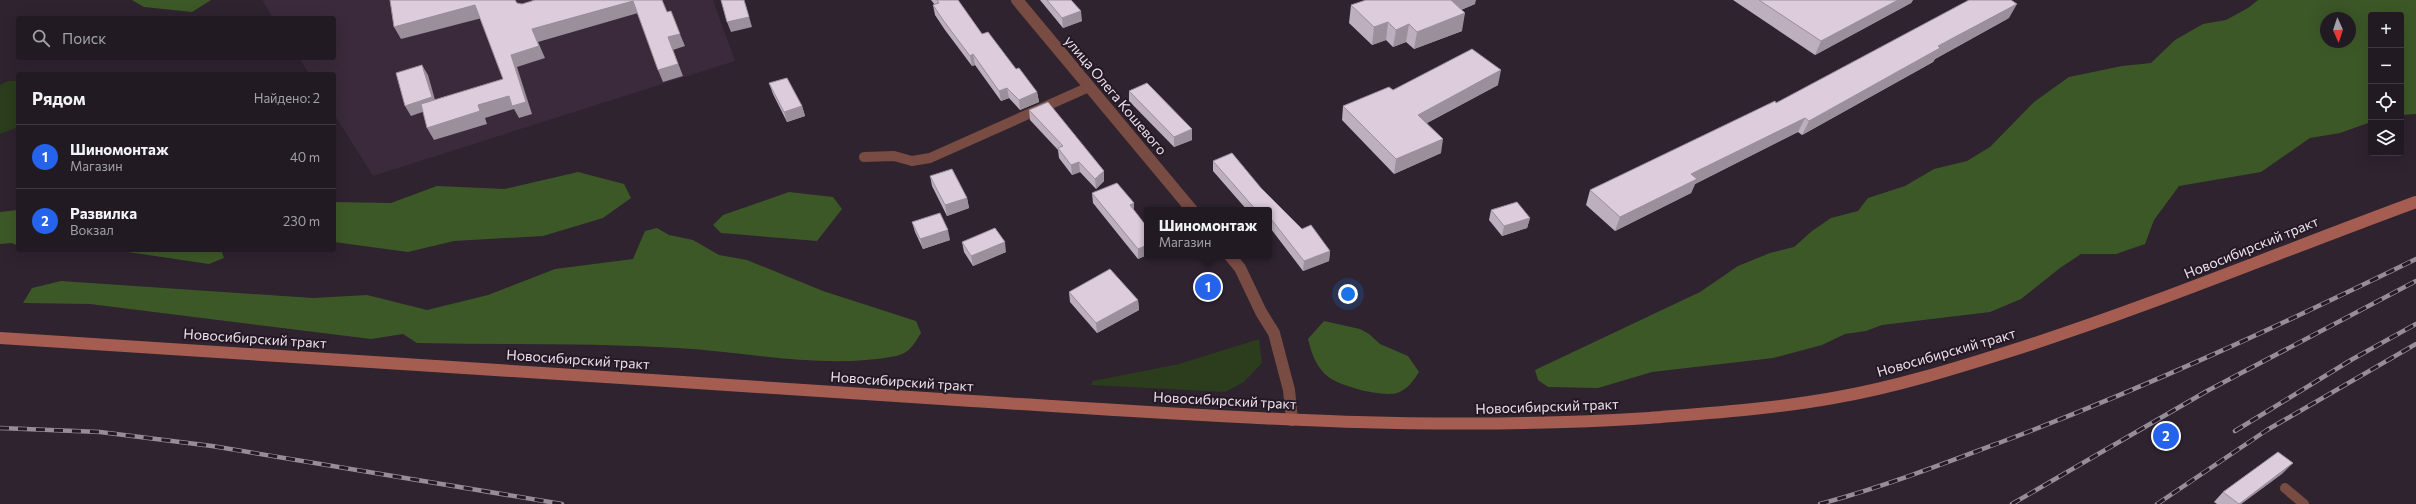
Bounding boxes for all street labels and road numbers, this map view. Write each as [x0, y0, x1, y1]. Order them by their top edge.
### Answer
street label: улица Олега Кошевого [1061, 32, 1171, 158]
street label: Новосибирский тракт [2181, 212, 2321, 282]
street label: Новосибирский тракт [1875, 324, 2018, 380]
street label: Новосибирский тракт [183, 325, 328, 352]
street label: Новосибирский тракт [506, 346, 651, 373]
street label: Новосибирский тракт [830, 368, 975, 395]
street label: Новосибирский тракт [1153, 388, 1298, 412]
street label: Новосибирский тракт [1475, 395, 1619, 417]

